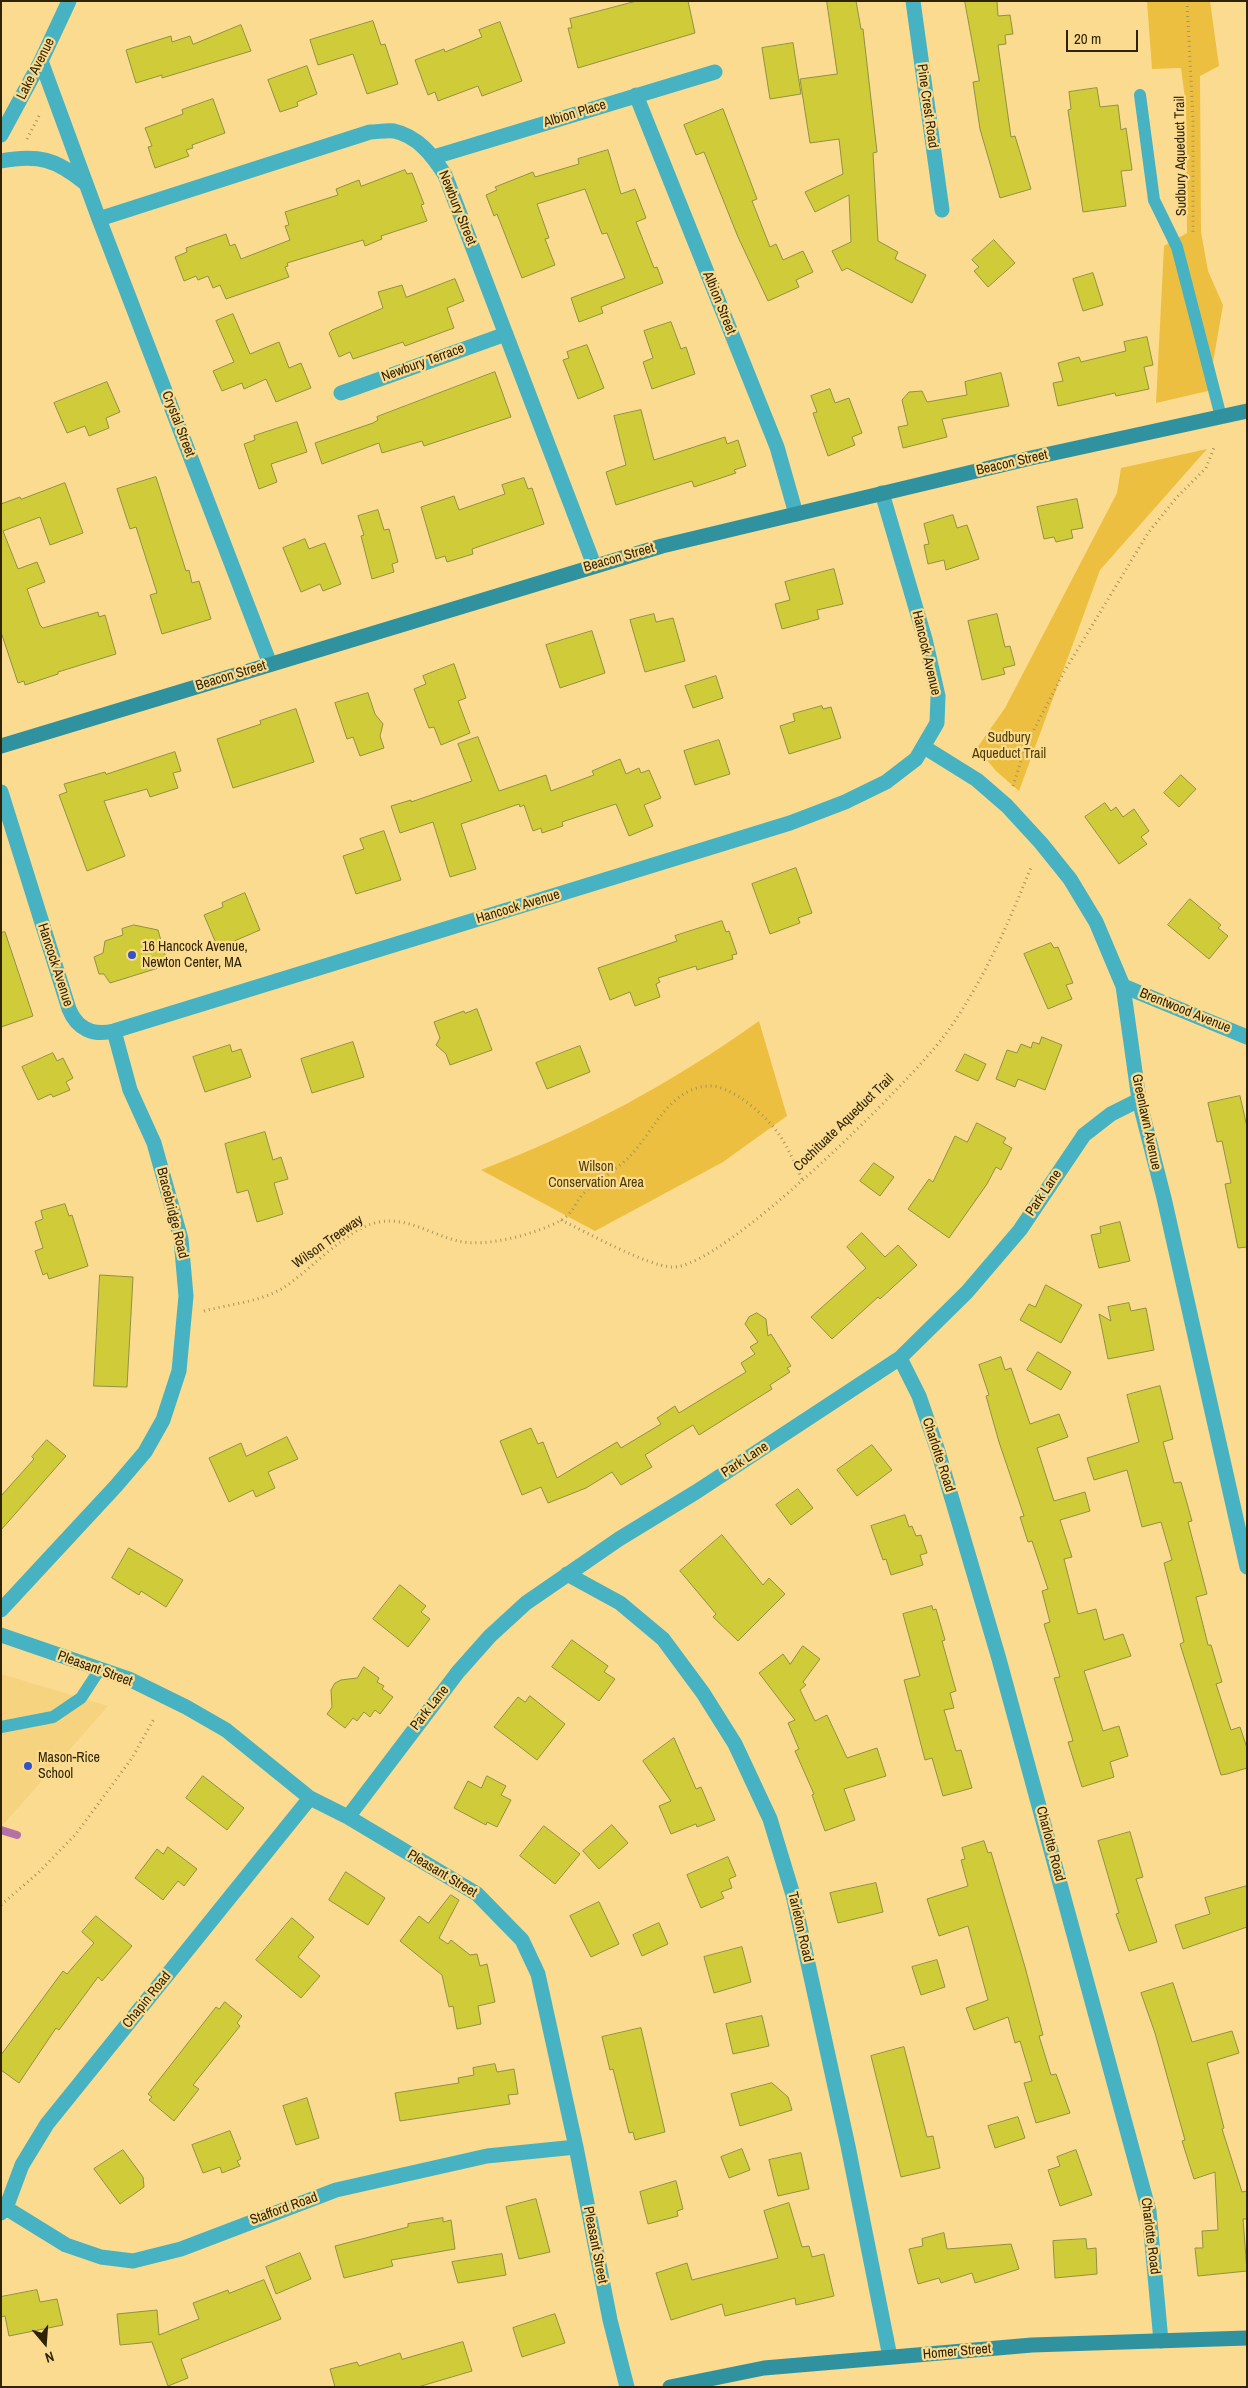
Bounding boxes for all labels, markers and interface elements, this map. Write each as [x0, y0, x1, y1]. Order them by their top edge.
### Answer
scale bar [1068, 20, 1140, 52]
text: 20 m [1074, 28, 1101, 49]
street label: Lake Avenue [13, 35, 59, 103]
street label: Pine Crest Road [913, 63, 941, 149]
street label: Sudbury Aqueduct Trail [1172, 96, 1190, 216]
street label: Albion Place [542, 97, 608, 131]
street label: Newbury Street [434, 168, 480, 248]
street label: Albion Street [699, 269, 739, 337]
street label: Newbury Terrace [379, 340, 467, 386]
street label: Crystal Street [158, 389, 198, 459]
street label: Beacon Street [975, 447, 1049, 479]
street label: Beacon Street [582, 540, 656, 576]
street label: Hancock Avenue [908, 609, 944, 697]
street label: Beacon Street [194, 657, 268, 695]
park label: Sudbury Aqueduct Trail [972, 730, 1046, 762]
street label: Hancock Avenue [474, 886, 562, 928]
street label: Hancock Avenue [34, 921, 76, 1009]
place label: 16 Hancock Avenue, Newton Center, MA [142, 939, 248, 972]
marker: 16 Hancock Avenue, Newton Center, MA [126, 949, 138, 961]
street label: Brentwood Avenue [1137, 985, 1233, 1037]
street label: Cochituate Aqueduct Trail [790, 1071, 898, 1175]
street label: Greenlawn Avenue [1128, 1073, 1164, 1171]
park label: Wilson Conservation Area [548, 1159, 644, 1192]
street label: Bracebridge Road [153, 1166, 191, 1260]
street label: Park Lane [1022, 1167, 1066, 1219]
street label: Wilson Treeway [290, 1212, 366, 1272]
street label: Charlotte Road [918, 1416, 958, 1494]
street label: Park Lane [718, 1439, 772, 1481]
street label: Pleasant Street [55, 1648, 135, 1690]
street label: Park Lane [407, 1682, 453, 1734]
place label: Mason-Rice School [38, 1750, 100, 1782]
marker: Mason-Rice School [22, 1760, 34, 1772]
street label: Charlotte Road [1032, 1805, 1068, 1883]
street label: Pleasant Street [404, 1847, 480, 1901]
street label: Tarleton Road [784, 1890, 816, 1964]
street label: Chapin Road [119, 1968, 175, 2032]
street label: Stafford Road [248, 2189, 320, 2229]
street label: Charlotte Road [1137, 2197, 1163, 2275]
street label: Pleasant Street [579, 2205, 611, 2285]
north arrow [20, 2318, 70, 2368]
street label: Homer Street [922, 2341, 992, 2363]
text: N [43, 2347, 56, 2367]

